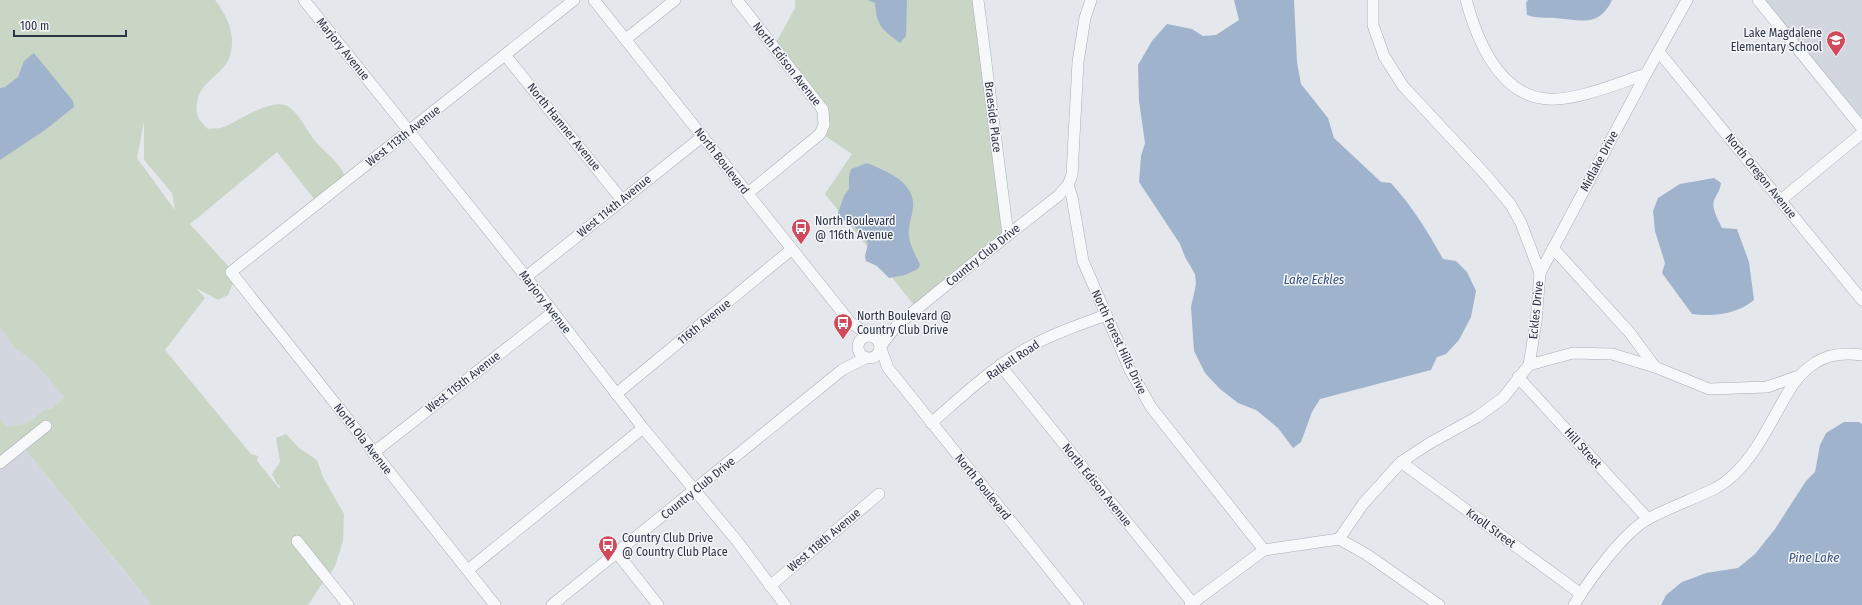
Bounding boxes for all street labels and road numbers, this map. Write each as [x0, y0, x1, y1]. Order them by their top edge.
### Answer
street label: Marjory Avenue [314, 15, 372, 83]
street label: North Edison Avenue [750, 19, 824, 109]
street label: North Hamner Avenue [524, 80, 604, 174]
street label: Braeside Place [982, 81, 1004, 153]
street label: West 113th Avenue [363, 103, 443, 169]
street label: North Boulevard [692, 125, 752, 197]
street label: Midlake Drive [1577, 128, 1621, 194]
street label: North Oregon Avenue [1722, 131, 1800, 221]
street label: West 114th Avenue [574, 172, 654, 240]
street label: Country Club Drive [943, 221, 1023, 289]
street label: Marjory Avenue [516, 268, 574, 336]
street label: Eckles Drive [1526, 280, 1546, 340]
street label: North Forest Hills Drive [1089, 288, 1149, 397]
street label: 116th Avenue [675, 296, 733, 348]
street label: Ralkell Road [984, 337, 1042, 383]
street label: West 115th Avenue [423, 349, 503, 415]
street label: North Ola Avenue [331, 401, 395, 477]
street label: Hill Street [1561, 425, 1605, 471]
street label: North Edison Avenue [1059, 441, 1135, 529]
street label: North Boulevard [952, 451, 1014, 523]
street label: Country Club Drive [658, 454, 738, 522]
street label: West 118th Avenue [785, 505, 863, 575]
street label: Knoll Street [1464, 505, 1518, 551]

